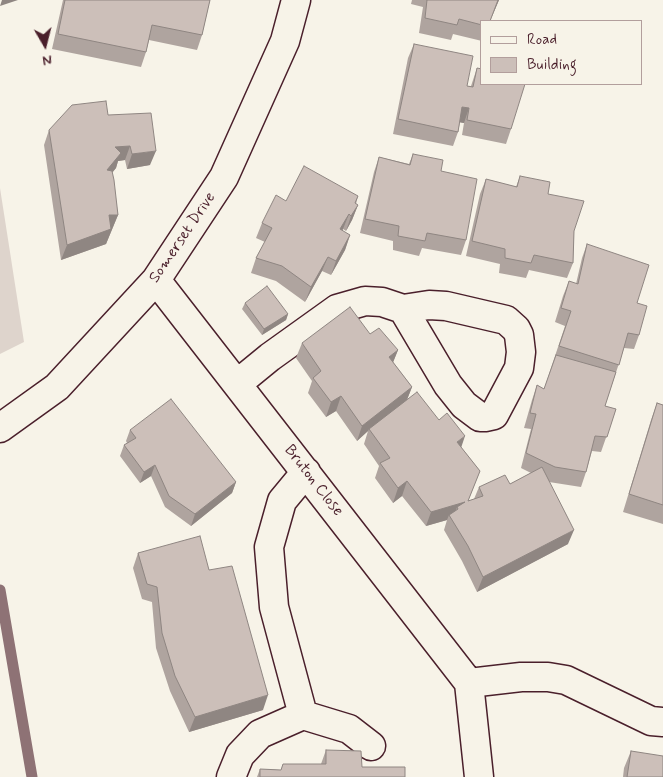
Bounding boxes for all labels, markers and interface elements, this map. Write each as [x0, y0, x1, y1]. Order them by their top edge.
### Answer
north arrow [20, 20, 70, 70]
legend [480, 20, 643, 85]
text: Road [527, 30, 557, 50]
text: N [41, 50, 53, 69]
text: Building [527, 55, 577, 75]
street label: Somerset Drive [146, 189, 220, 287]
street label: Bruton Close [279, 442, 347, 520]

